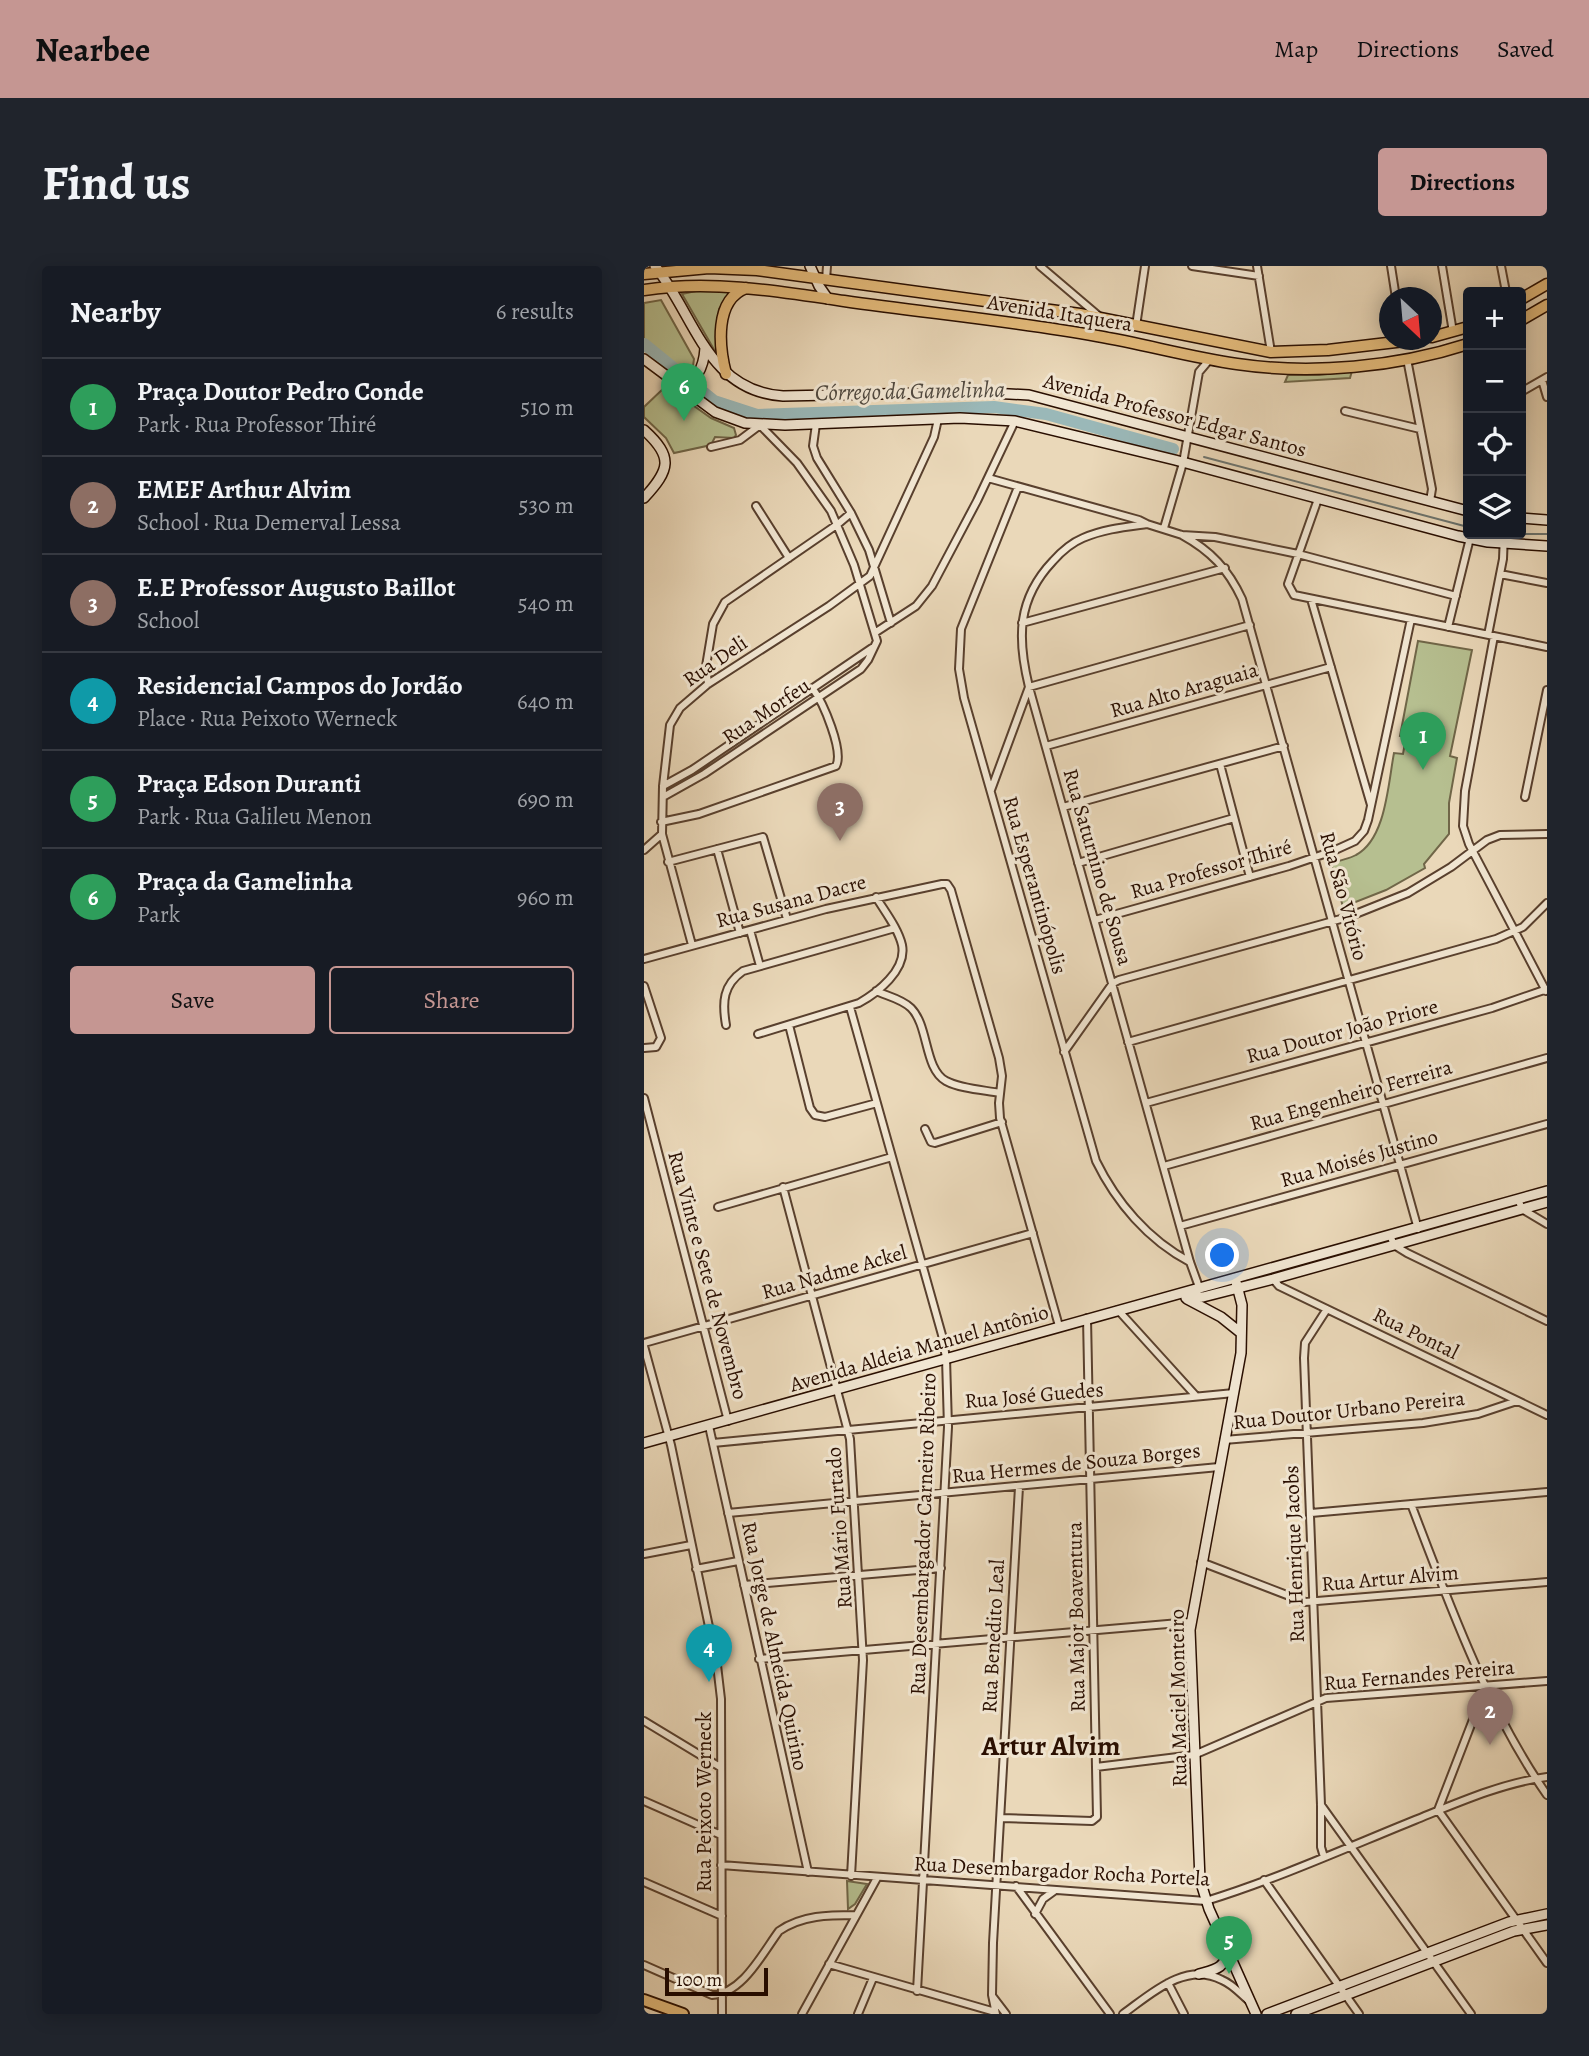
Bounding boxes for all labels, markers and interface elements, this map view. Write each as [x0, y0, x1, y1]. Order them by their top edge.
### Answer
text: Nearbee [35, 27, 150, 72]
text: Map [1274, 33, 1318, 65]
text: Directions [1356, 33, 1459, 65]
text: Saved [1497, 33, 1554, 65]
button: Directions [1378, 148, 1547, 216]
text: Find us [42, 149, 190, 216]
north arrow [1379, 287, 1442, 350]
map controls [1463, 287, 1526, 539]
button: + [1463, 287, 1526, 350]
street label: Avenida Itaquera [985, 288, 1135, 338]
text: Nearby [70, 292, 161, 332]
text: 6 results [496, 296, 574, 327]
button: − [1463, 350, 1526, 413]
pin: 6 [661, 363, 707, 421]
street label: Avenida Professor Edgar Santos [1039, 366, 1310, 464]
text: Praça Doutor Pedro Conde [137, 374, 424, 409]
water label: Córrego da Gamelinha [815, 374, 1006, 408]
text: 1 [89, 392, 97, 423]
text: 510 m [520, 392, 574, 423]
text: Park · Rua Professor Thiré [137, 409, 376, 440]
button: locate [1463, 413, 1526, 476]
text: EMEF Arthur Alvim [137, 472, 351, 507]
button: layers [1463, 476, 1526, 539]
text: 2 [87, 490, 99, 521]
text: 530 m [519, 490, 574, 521]
text: School · Rua Demerval Lessa [137, 507, 401, 538]
text: E.E Professor Augusto Baillot [137, 570, 456, 605]
text: 3 [88, 588, 98, 619]
text: 540 m [518, 588, 574, 619]
text: School [137, 605, 199, 636]
street label: Rua Deli [677, 629, 753, 693]
street label: Rua Alto Araguaia [1107, 655, 1262, 725]
text: Residencial Campos do Jordão [137, 668, 463, 703]
street label: Rua Morfeu [716, 671, 816, 751]
text: 4 [88, 686, 98, 717]
text: 640 m [517, 686, 574, 717]
text: Place · Rua Peixoto Werneck [137, 703, 397, 734]
pin: 1 [1400, 712, 1446, 770]
street label: Rua Saturnino de Sousa [1056, 765, 1140, 969]
text: Praça Edson Duranti [137, 766, 361, 801]
pin: 3 [817, 783, 863, 841]
text: 5 [88, 784, 98, 815]
text: 690 m [517, 784, 574, 815]
street label: Rua Esperantinópolis [996, 793, 1074, 977]
text: Park · Rua Galileu Menon [137, 801, 372, 832]
street label: Rua São Vitório [1313, 828, 1375, 964]
street label: Rua Professor Thiré [1127, 833, 1295, 905]
text: Praça da Gamelinha [137, 864, 353, 899]
street label: Rua Susana Dacre [713, 867, 869, 935]
text: 6 [88, 882, 98, 913]
text: 960 m [517, 882, 574, 913]
text: Park [137, 899, 180, 930]
button: Save [70, 966, 315, 1034]
button: Share [329, 966, 574, 1034]
street label: Rua Doutor João Priore [1243, 992, 1441, 1070]
street label: Rua Engenheiro Ferreira [1247, 1053, 1456, 1137]
street label: Rua Moisés Justino [1277, 1122, 1441, 1194]
street label: Rua Vinte e Sete de Novembro [661, 1148, 755, 1402]
street label: Rua Nadme Ackel [758, 1238, 910, 1306]
your location [1205, 1238, 1239, 1272]
street label: Avenida Aldeia Manuel Antônio [785, 1298, 1052, 1399]
street label: Rua Pontal [1369, 1300, 1463, 1366]
street label: Rua Desembargador Carneiro Ribeiro [903, 1372, 943, 1696]
street label: Rua José Guedes [963, 1375, 1105, 1415]
street label: Rua Doutor Urbano Pereira [1232, 1384, 1467, 1436]
street label: Rua Hermes de Souza Borges [950, 1436, 1202, 1490]
street label: Rua Mário Furtado [819, 1446, 859, 1610]
street label: Rua Henrique Jacobs [1277, 1465, 1311, 1643]
street label: Rua Jorge de Almeida Quirino [735, 1519, 815, 1773]
street label: Rua Major Boaventura [1060, 1521, 1092, 1713]
street label: Rua Benedito Leal [975, 1558, 1011, 1714]
street label: Rua Artur Alvim [1320, 1558, 1460, 1598]
street label: Rua Maciel Monteiro [1162, 1609, 1194, 1787]
pin: 4 [686, 1624, 732, 1682]
street label: Rua Fernandes Pereira [1322, 1653, 1516, 1697]
pin: 2 [1467, 1687, 1513, 1745]
street label: Rua Peixoto Werneck [690, 1711, 718, 1892]
district label: Artur Alvim [981, 1727, 1120, 1765]
street label: Rua Desembargador Rocha Portela [913, 1849, 1211, 1893]
pin: 5 [1206, 1916, 1252, 1974]
scale bar [665, 1965, 768, 1997]
text: 100 m [676, 1967, 722, 1993]

